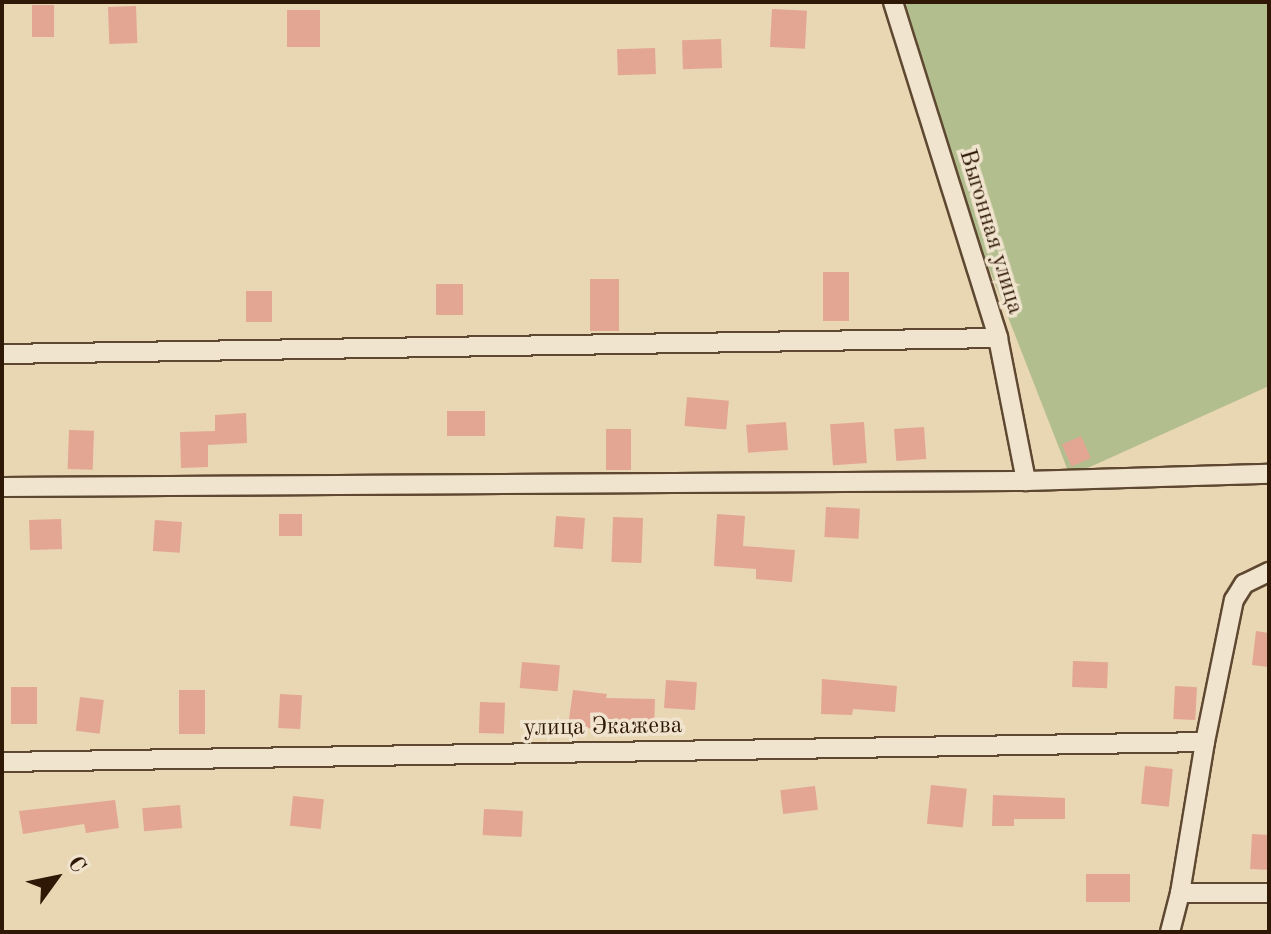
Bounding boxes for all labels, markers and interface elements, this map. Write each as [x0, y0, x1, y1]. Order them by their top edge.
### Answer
street label: Выгонная улица [951, 146, 1029, 318]
street label: улица Экажева [523, 712, 683, 744]
north arrow [16, 838, 96, 918]
text: С [63, 853, 89, 877]

